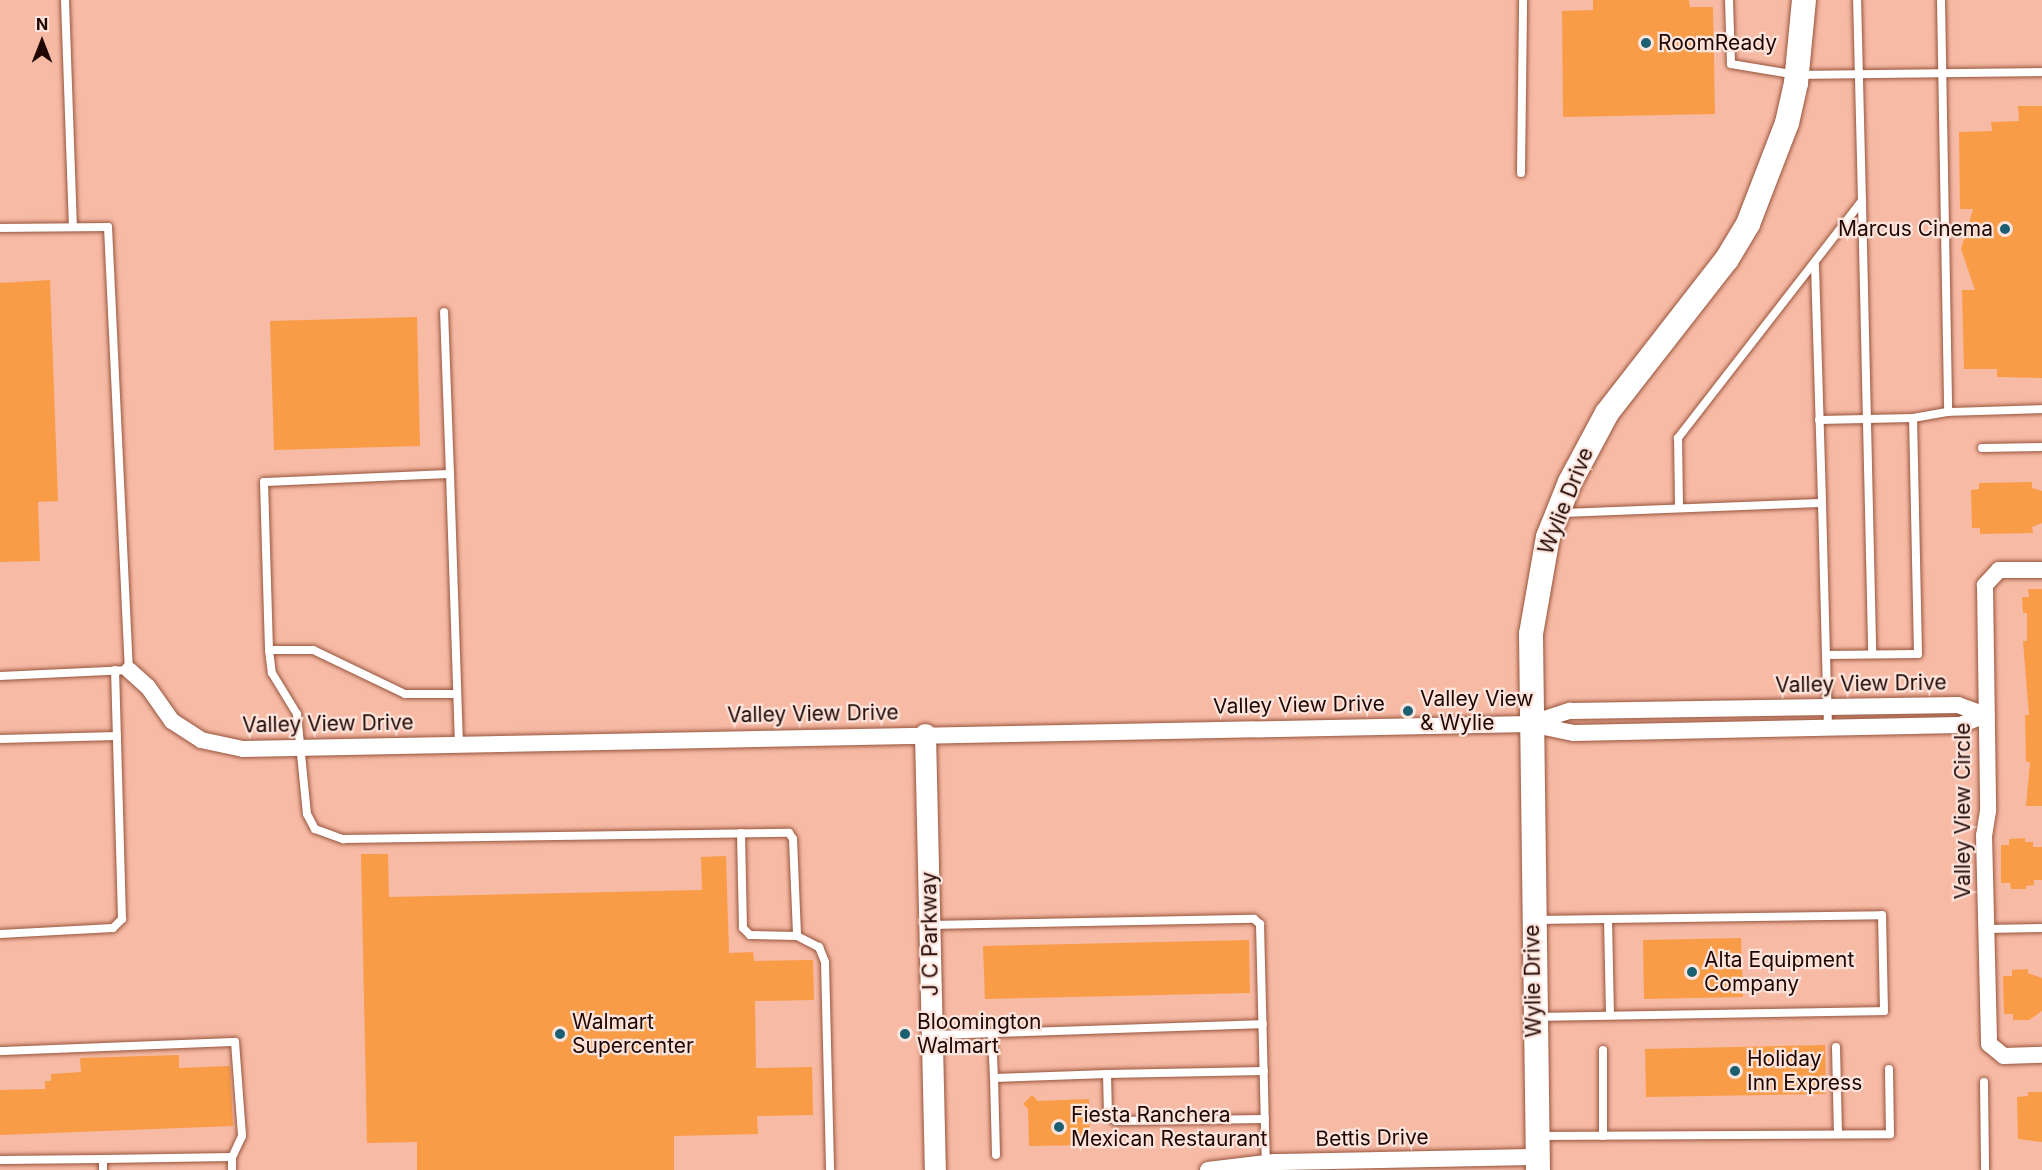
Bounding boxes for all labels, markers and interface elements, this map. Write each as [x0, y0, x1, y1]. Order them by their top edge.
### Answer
north arrow [12, 12, 72, 72]
text: N [36, 14, 48, 34]
place label: RoomReady [1658, 30, 1777, 56]
marker: RoomReady [1639, 36, 1653, 50]
place label: Marcus Cinema [1838, 216, 1993, 242]
marker: Marcus Cinema [1998, 222, 2012, 236]
street label: Wylie Drive [1533, 444, 1599, 558]
street label: Valley View Drive [1775, 670, 1947, 698]
place label: Valley View & Wylie [1420, 686, 1534, 736]
street label: Valley View Drive [1213, 691, 1385, 719]
street label: Valley View Drive [727, 700, 899, 728]
marker: Valley View & Wylie [1401, 704, 1415, 718]
street label: Valley View Drive [242, 710, 414, 738]
street label: Valley View Circle [1950, 723, 1976, 899]
street label: J C Parkway [916, 872, 944, 996]
street label: Wylie Drive [1519, 924, 1547, 1038]
place label: Alta Equipment Company [1704, 947, 1854, 997]
marker: Alta Equipment Company [1685, 965, 1699, 979]
place label: Walmart Supercenter [572, 1009, 694, 1059]
place label: Bloomington Walmart [917, 1009, 1041, 1059]
marker: Walmart Supercenter [553, 1027, 567, 1041]
marker: Bloomington Walmart [898, 1027, 912, 1041]
place label: Holiday Inn Express [1747, 1046, 1862, 1096]
marker: Holiday Inn Express [1728, 1064, 1742, 1078]
place label: Fiesta Ranchera Mexican Restaurant [1071, 1102, 1267, 1152]
marker: Fiesta Ranchera Mexican Restaurant [1052, 1120, 1066, 1134]
street label: Bettis Drive [1315, 1124, 1429, 1152]

